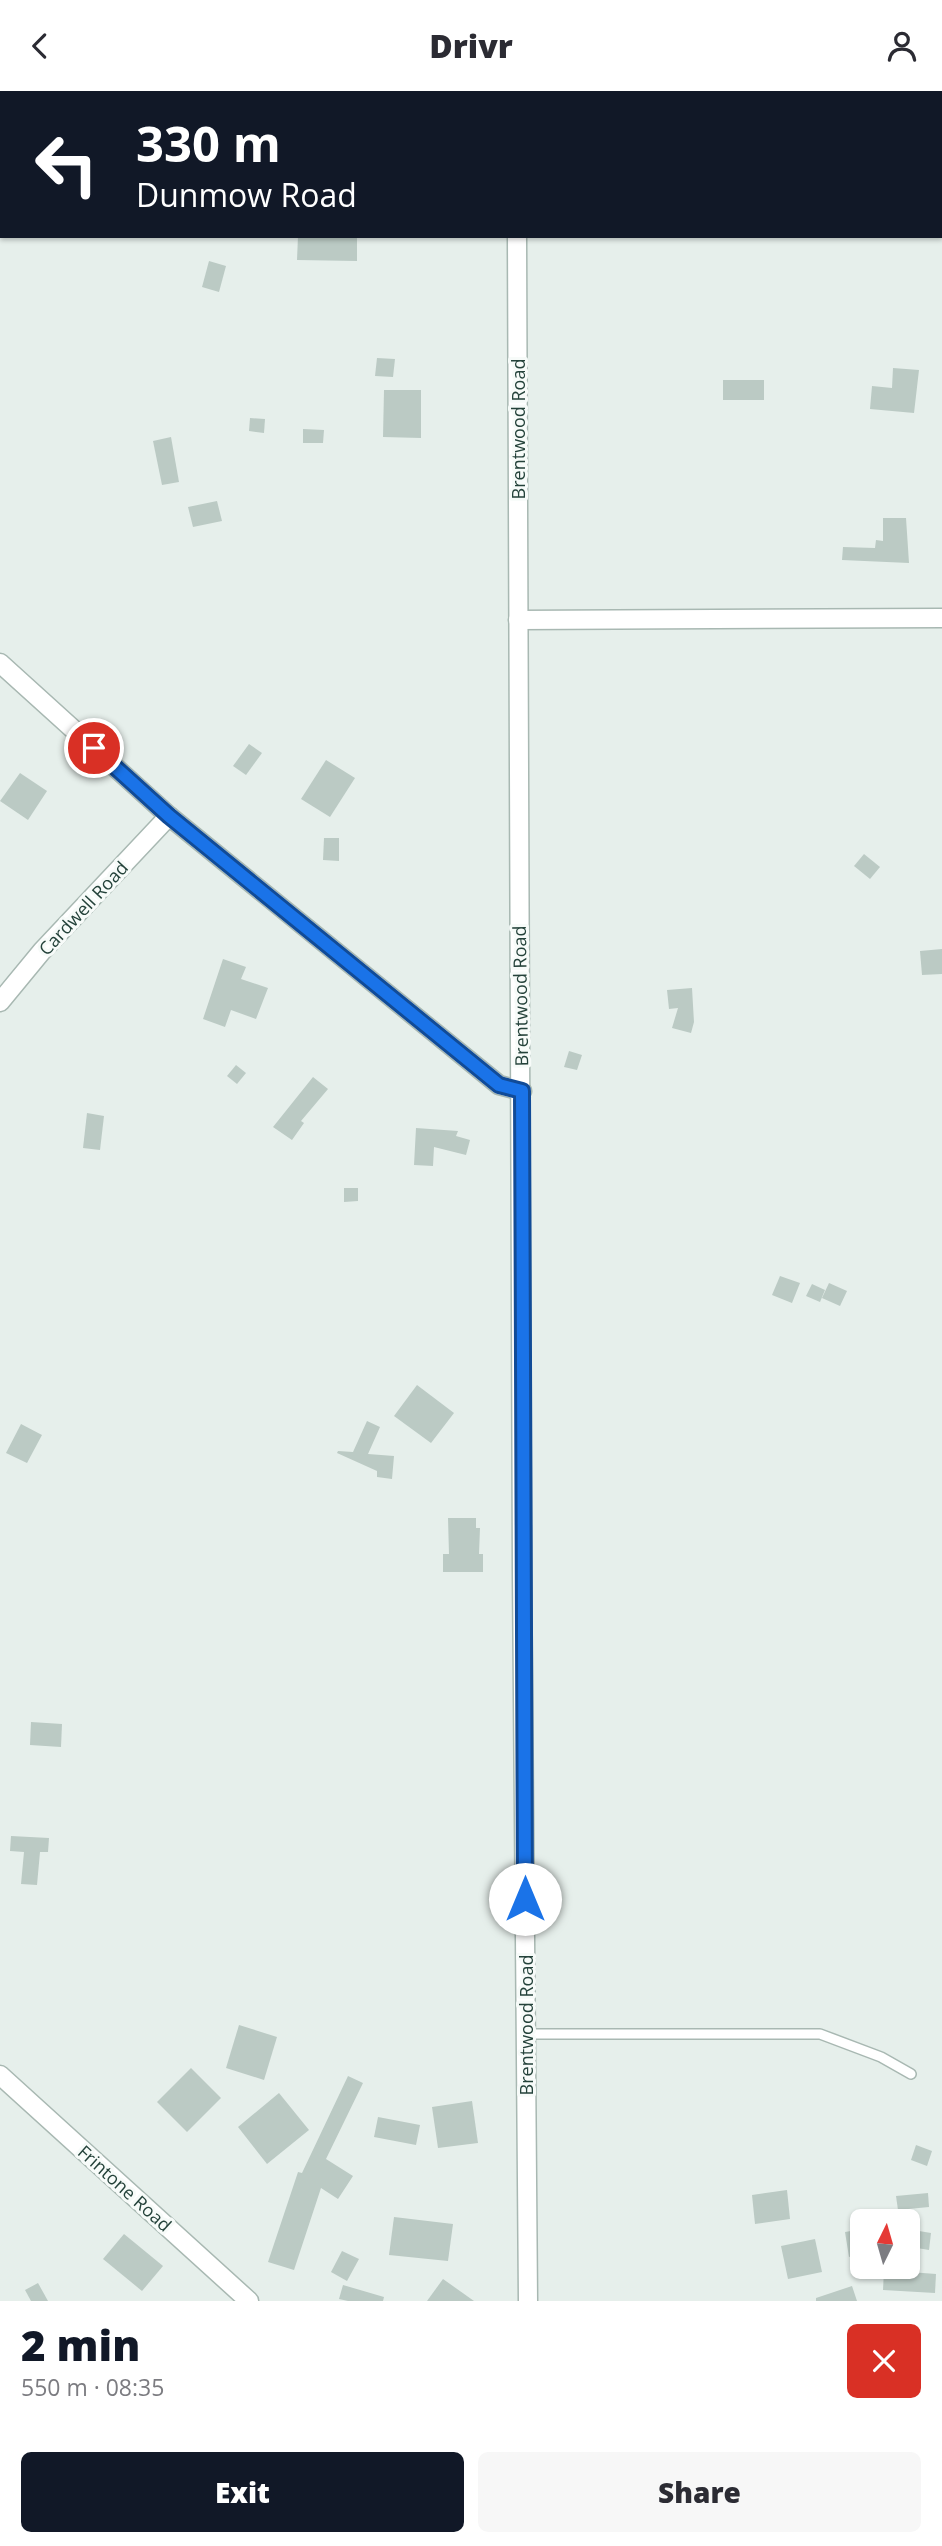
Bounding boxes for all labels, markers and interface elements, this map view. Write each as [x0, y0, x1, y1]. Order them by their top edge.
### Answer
text: Drivr [429, 24, 513, 67]
icon: back [21, 27, 59, 65]
icon: person [883, 27, 921, 65]
text: 330 m [136, 110, 281, 176]
icon: left [21, 119, 112, 210]
text: Dunmow Road [136, 173, 357, 216]
street label: Brentwood Road [506, 359, 530, 499]
pin [64, 718, 124, 778]
icon: arrive [75, 729, 113, 767]
street label: Cardwell Road [33, 856, 133, 960]
street label: Brentwood Road [507, 925, 533, 1067]
position arrow [488, 1862, 562, 1936]
street label: Brentwood Road [514, 1955, 538, 2095]
street label: Frintone Road [73, 2140, 177, 2236]
north arrow [850, 2209, 920, 2279]
map controls [850, 2209, 920, 2279]
text: 2 min [21, 2316, 140, 2373]
button: close [847, 2324, 921, 2398]
text: 550 m · 08:35 [21, 2371, 164, 2403]
button: Exit [21, 2452, 464, 2532]
button: Share [478, 2452, 921, 2532]

